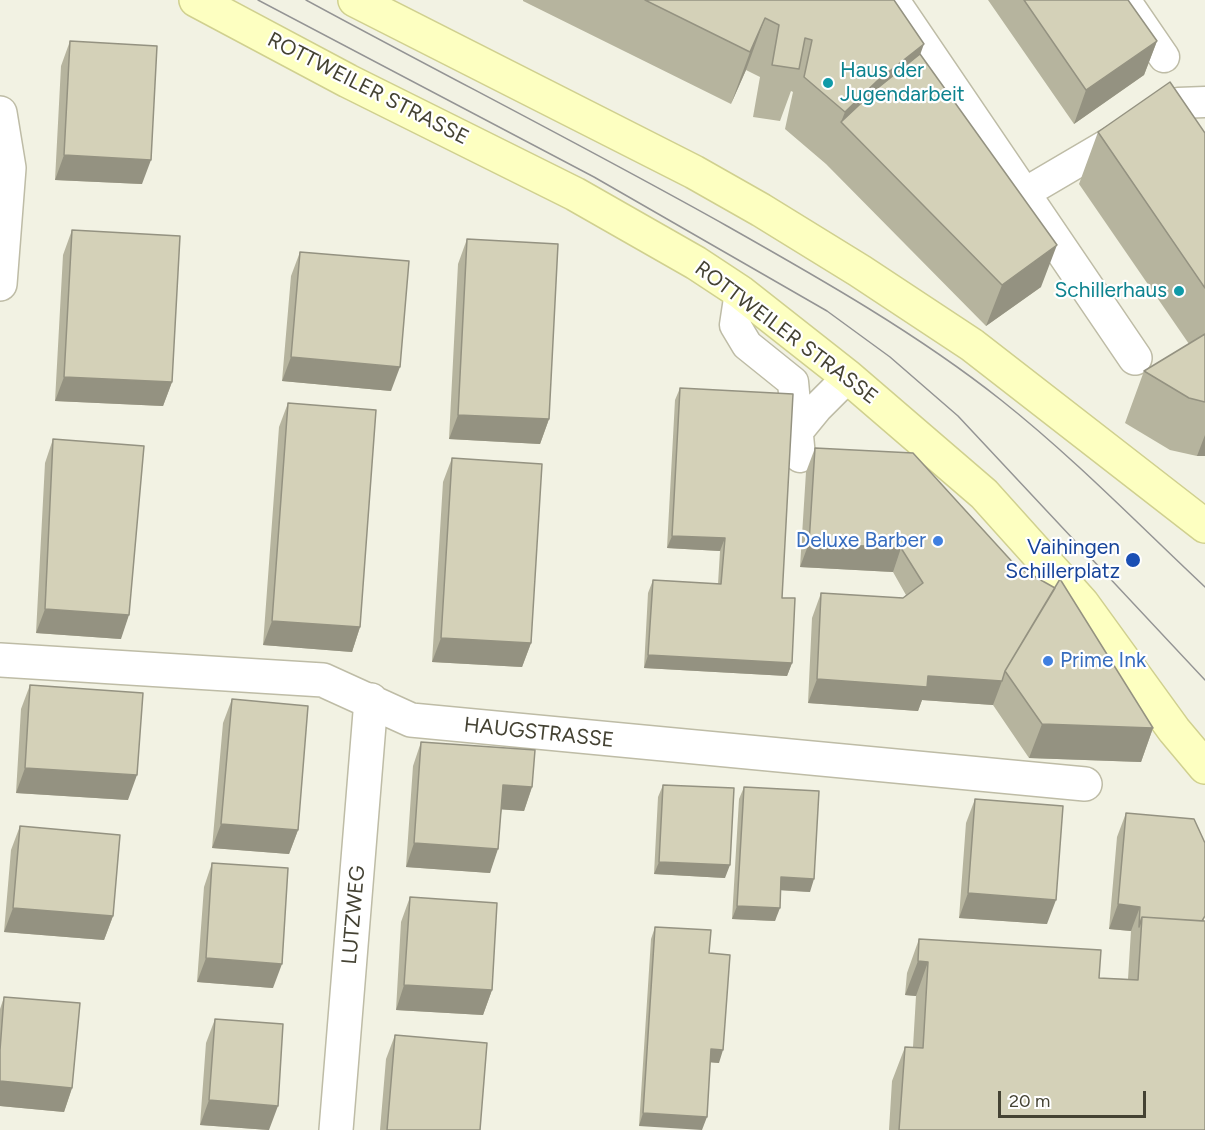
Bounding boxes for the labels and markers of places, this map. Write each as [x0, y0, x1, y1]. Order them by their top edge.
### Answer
place label: Haus der Jugendarbeit [840, 58, 965, 108]
marker: Haus der Jugendarbeit [821, 76, 835, 90]
place label: Schillerhaus [1054, 278, 1167, 304]
marker: Schillerhaus [1172, 284, 1186, 298]
place label: Deluxe Barber [796, 528, 926, 554]
marker: Deluxe Barber [931, 534, 945, 548]
place label: Vaihingen Schillerplatz [1005, 535, 1120, 585]
marker: Vaihingen Schillerplatz [1124, 551, 1142, 569]
place label: Prime Ink [1060, 648, 1146, 674]
marker: Prime Ink [1041, 654, 1055, 668]

